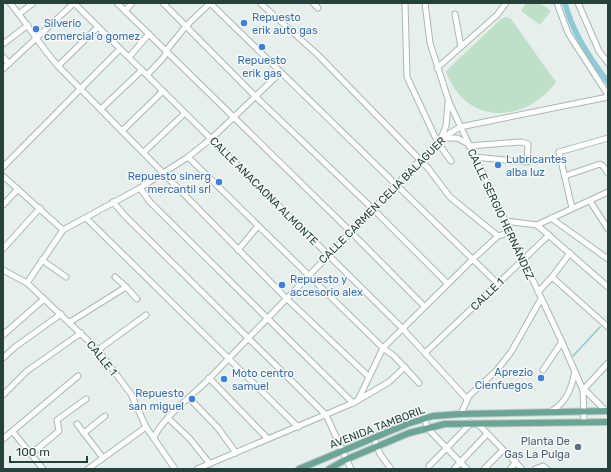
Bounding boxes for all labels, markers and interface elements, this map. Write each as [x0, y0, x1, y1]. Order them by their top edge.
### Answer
place label: Repuesto erik auto gas [252, 11, 318, 37]
place label: Silverio comercial o gomez [44, 17, 140, 43]
marker: Repuesto erik auto gas [239, 18, 249, 28]
marker: Silverio comercial o gomez [31, 24, 41, 34]
marker: Repuesto erik gas [257, 42, 267, 52]
place label: Repuesto erik gas [238, 54, 286, 80]
street label: CALLE CARMEN CELIA BALAGUER [316, 134, 448, 266]
street label: CALLE ANACAONA ALMONTE [207, 135, 321, 248]
street label: CALLE SERGIO HERNÁNDEZ [464, 147, 537, 282]
place label: Lubricantes alba luz [506, 153, 567, 179]
marker: Lubricantes alba luz [493, 160, 503, 170]
place label: Repuesto sinerg mercantil srl [128, 170, 211, 196]
marker: Repuesto sinerg mercantil srl [214, 177, 224, 187]
place label: Repuesto y accesorio alex [290, 273, 363, 299]
street label: CALLE 1 [468, 275, 507, 313]
marker: Repuesto y accesorio alex [277, 280, 287, 290]
street label: CALLE 1 [84, 338, 120, 378]
place label: Aprezio Cienfuegos [475, 366, 533, 392]
place label: Moto centro samuel [232, 367, 294, 393]
marker: Aprezio Cienfuegos [536, 373, 546, 383]
marker: Moto centro samuel [219, 374, 229, 384]
place label: Repuesto san miguel [128, 387, 184, 413]
marker: Repuesto san miguel [187, 394, 197, 404]
street label: AVENIDA TAMBORIL [328, 403, 427, 452]
place label: Planta De Gas La Pulga [504, 435, 570, 461]
scale bar [10, 438, 87, 464]
marker: Planta De Gas La Pulga [573, 442, 583, 452]
text: 100 m [16, 445, 50, 459]

